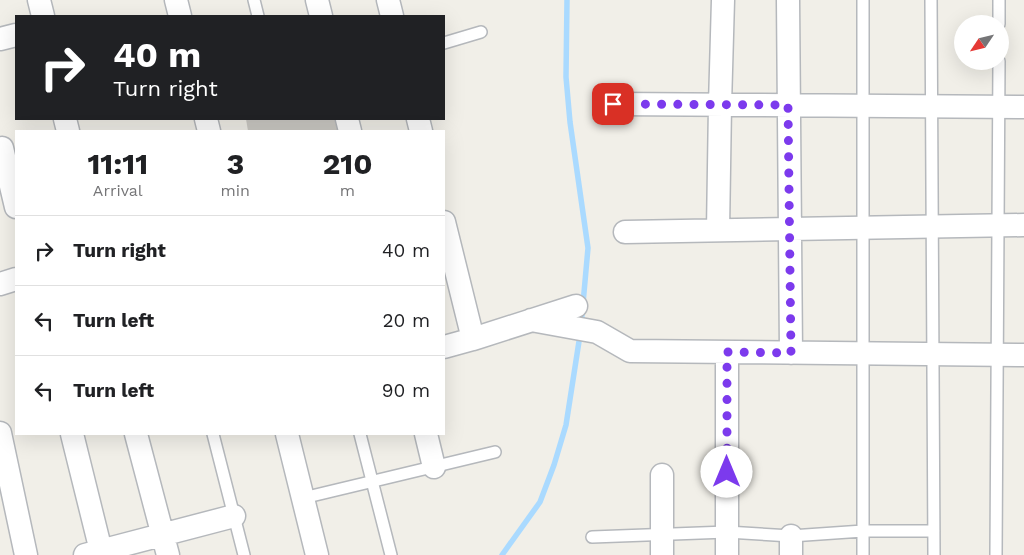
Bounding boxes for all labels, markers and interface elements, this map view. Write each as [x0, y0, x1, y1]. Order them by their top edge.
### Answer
north arrow [954, 15, 1009, 70]
map controls [954, 15, 1009, 70]
text: 40 m [113, 34, 201, 76]
icon: right [30, 35, 95, 100]
text: Turn right [113, 76, 218, 101]
pin [592, 83, 634, 125]
icon: arrive [599, 90, 627, 118]
text: 11:11 [87, 146, 148, 181]
text: 3 [226, 146, 244, 181]
text: 210 [322, 146, 373, 181]
text: Arrival [93, 181, 143, 200]
text: min [221, 181, 250, 200]
text: m [340, 181, 355, 200]
icon: right [30, 237, 58, 265]
text: Turn right [73, 239, 166, 262]
text: 40 m [382, 239, 430, 262]
icon: left [30, 307, 58, 335]
text: Turn left [73, 309, 154, 332]
text: 20 m [383, 309, 430, 332]
icon: left [30, 377, 58, 405]
text: Turn left [73, 379, 154, 402]
text: 90 m [382, 379, 430, 402]
position arrow [700, 445, 752, 497]

